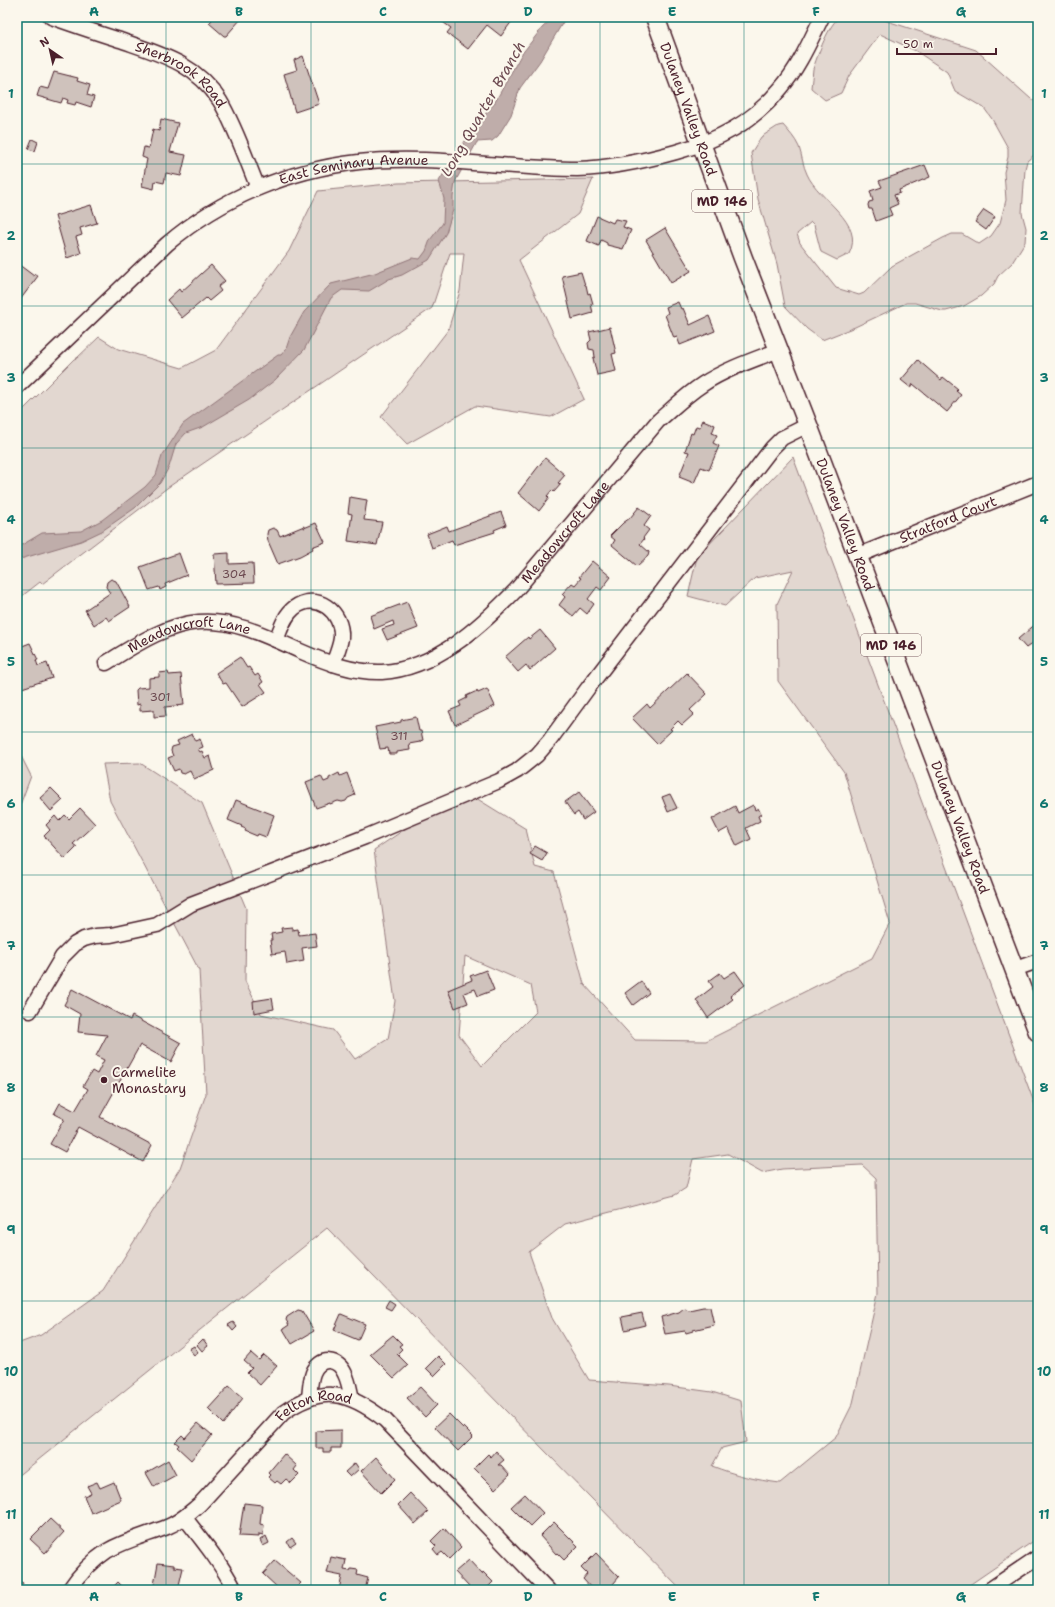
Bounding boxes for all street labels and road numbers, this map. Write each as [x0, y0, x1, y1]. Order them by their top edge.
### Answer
street label: Sherbrook Road [133, 37, 231, 111]
street label: Dulaney Valley Road [656, 40, 721, 178]
street label: East Seminary Avenue [277, 151, 429, 189]
road number: MD 146 [692, 190, 752, 212]
street label: Dulaney Valley Road [812, 455, 879, 593]
street label: Meadowcroft Lane [517, 477, 613, 587]
street label: Stratford Court [896, 492, 999, 547]
street label: Meadowcroft Lane [124, 613, 253, 657]
road number: MD 146 [861, 634, 921, 656]
street label: Dulaney Valley Road [927, 758, 994, 896]
street label: Felton Road [271, 1386, 355, 1425]

